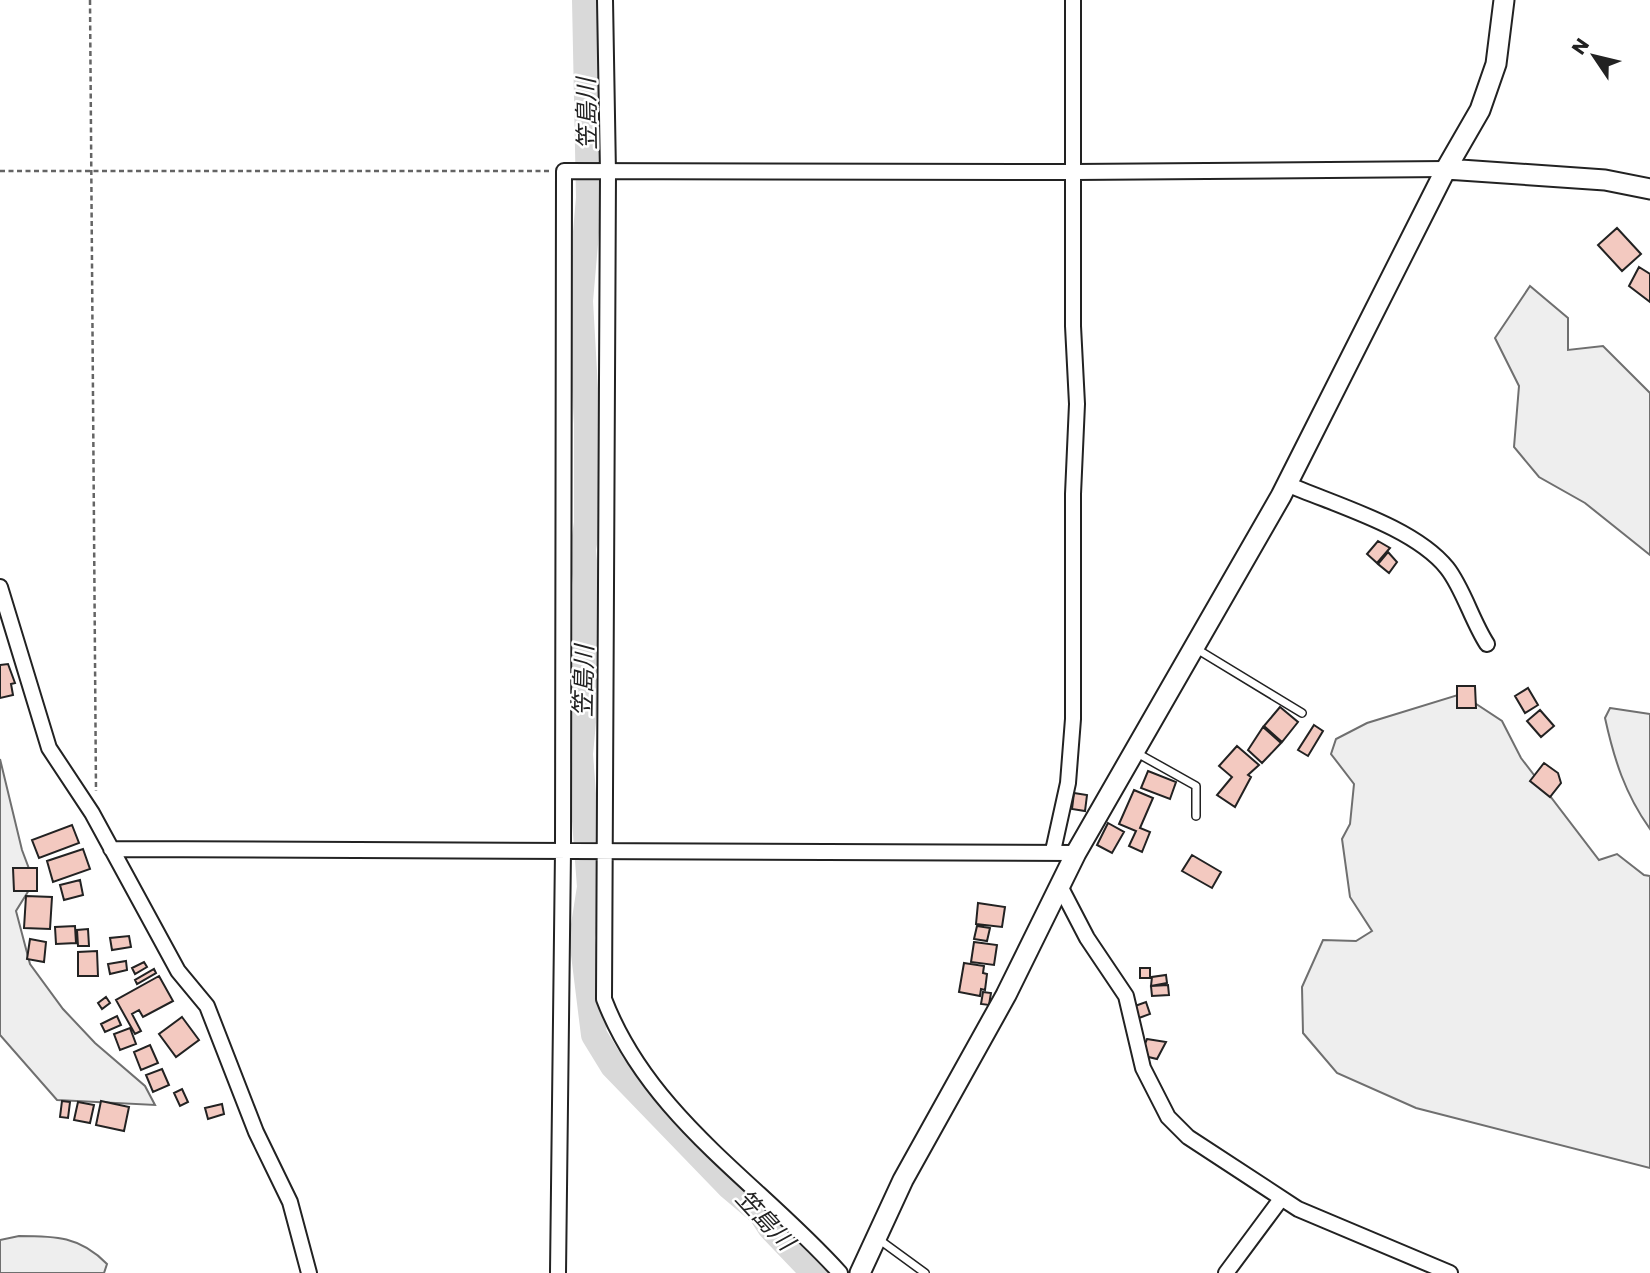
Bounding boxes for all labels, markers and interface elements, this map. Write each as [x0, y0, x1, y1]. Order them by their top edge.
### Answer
north arrow [1559, 21, 1629, 91]
text: N [1565, 33, 1596, 60]
water label: 笠島川 [569, 75, 604, 150]
water label: 笠島川 [566, 642, 601, 717]
water label: 笠島川 [729, 1182, 804, 1259]

